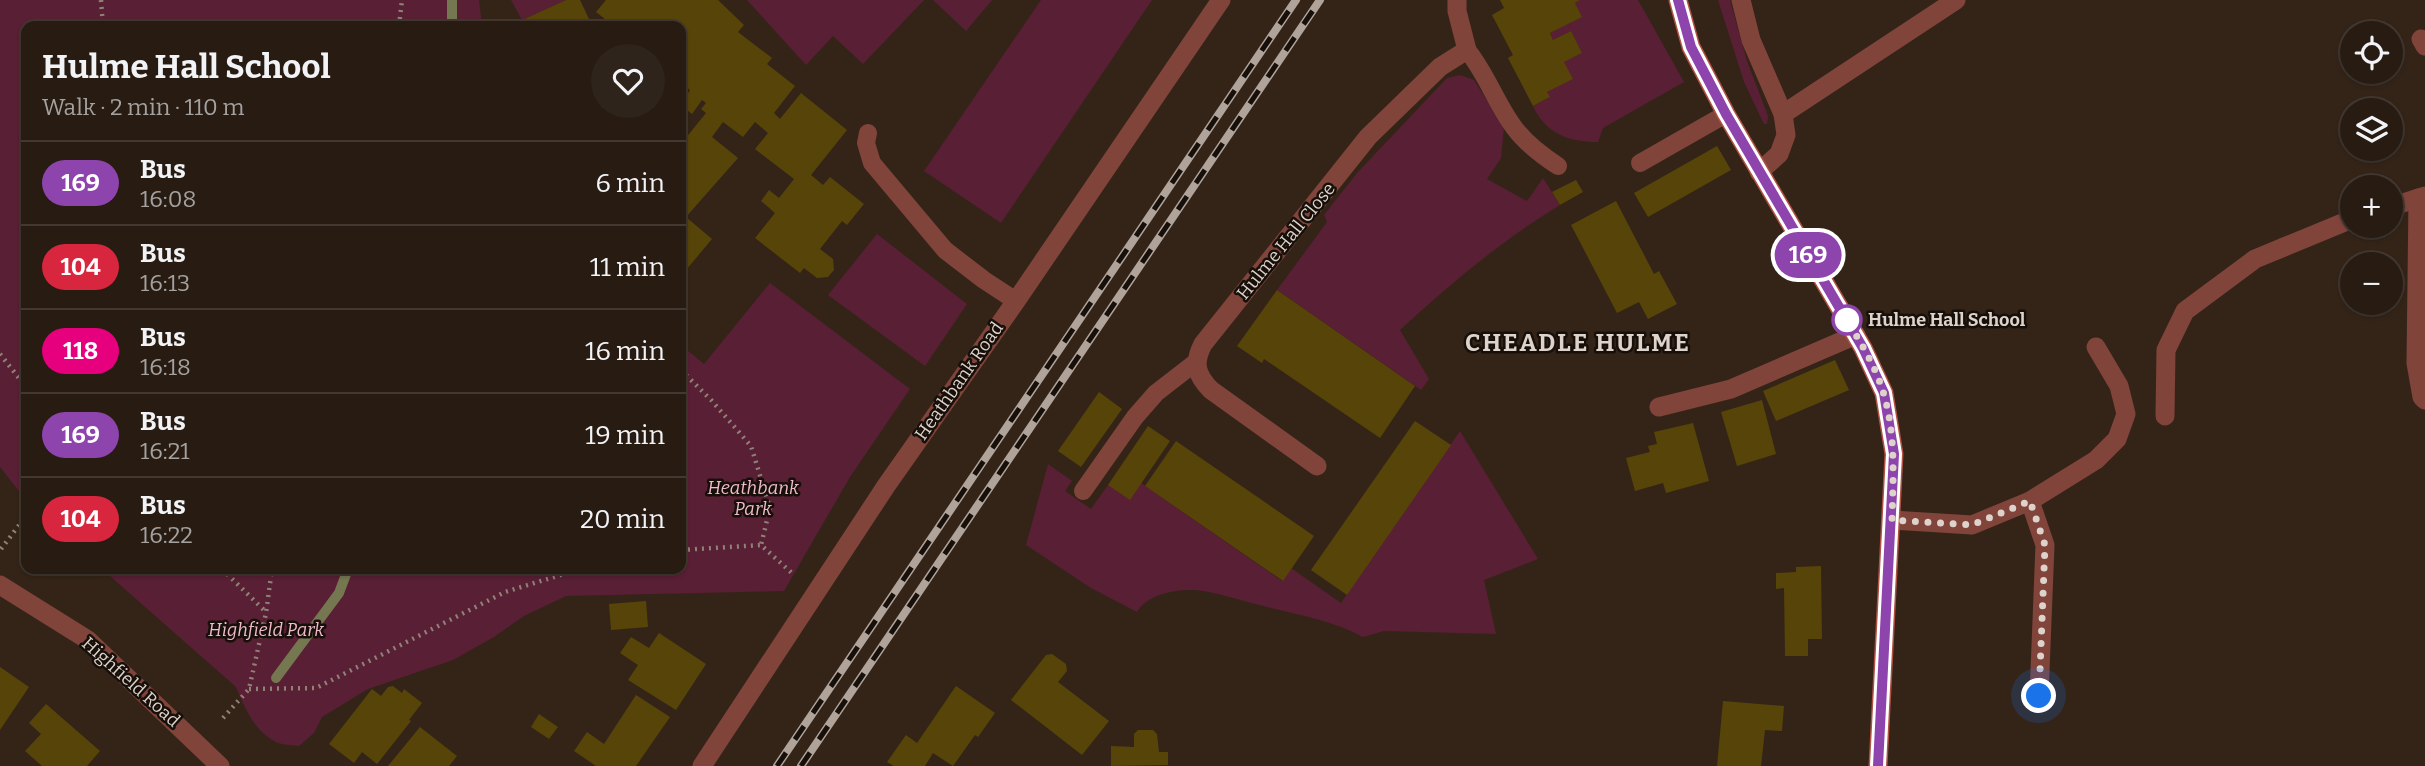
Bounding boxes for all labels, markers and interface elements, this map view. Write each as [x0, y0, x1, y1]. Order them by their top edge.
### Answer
map controls [2340, 21, 2403, 315]
button: locate [2340, 21, 2403, 84]
button: heart [591, 44, 665, 118]
text: Hulme Hall School [42, 47, 331, 87]
text: Walk · 2 min · 110 m [42, 93, 244, 121]
button: layers [2340, 98, 2403, 161]
text: Bus [140, 154, 186, 185]
text: 6 min [596, 168, 665, 199]
text: 169 [61, 169, 100, 197]
button: + [2340, 175, 2403, 238]
street label: Hulme Hall Close [1232, 178, 1340, 304]
text: 16:08 [140, 185, 196, 213]
line badge: 169 [1768, 232, 1848, 278]
text: Bus [140, 238, 186, 269]
text: 169 [1789, 241, 1827, 269]
text: 11 min [590, 252, 665, 283]
button: − [2340, 252, 2403, 315]
text: 104 [60, 253, 101, 281]
text: 16:13 [140, 269, 190, 297]
marker: Hulme Hall School [1832, 305, 1862, 335]
place label: Hulme Hall School [1868, 309, 2026, 331]
street label: Heathbank Road [910, 317, 1008, 444]
text: Bus [140, 322, 186, 353]
district label: CHEADLE HULME [1465, 329, 1691, 357]
text: 16 min [585, 336, 665, 367]
text: 118 [63, 337, 98, 365]
text: 16:18 [140, 353, 191, 381]
text: Bus [140, 406, 186, 437]
text: 19 min [585, 420, 665, 451]
text: 169 [61, 421, 100, 449]
text: 16:21 [140, 437, 190, 465]
park label: Heathbank Park [707, 477, 799, 520]
text: Bus [140, 490, 186, 521]
text: 20 min [580, 504, 665, 535]
text: 104 [60, 505, 101, 533]
text: 16:22 [140, 521, 193, 549]
park label: Highfield Park [208, 619, 324, 641]
street label: Highfield Road [78, 632, 185, 732]
your location [2021, 678, 2056, 713]

